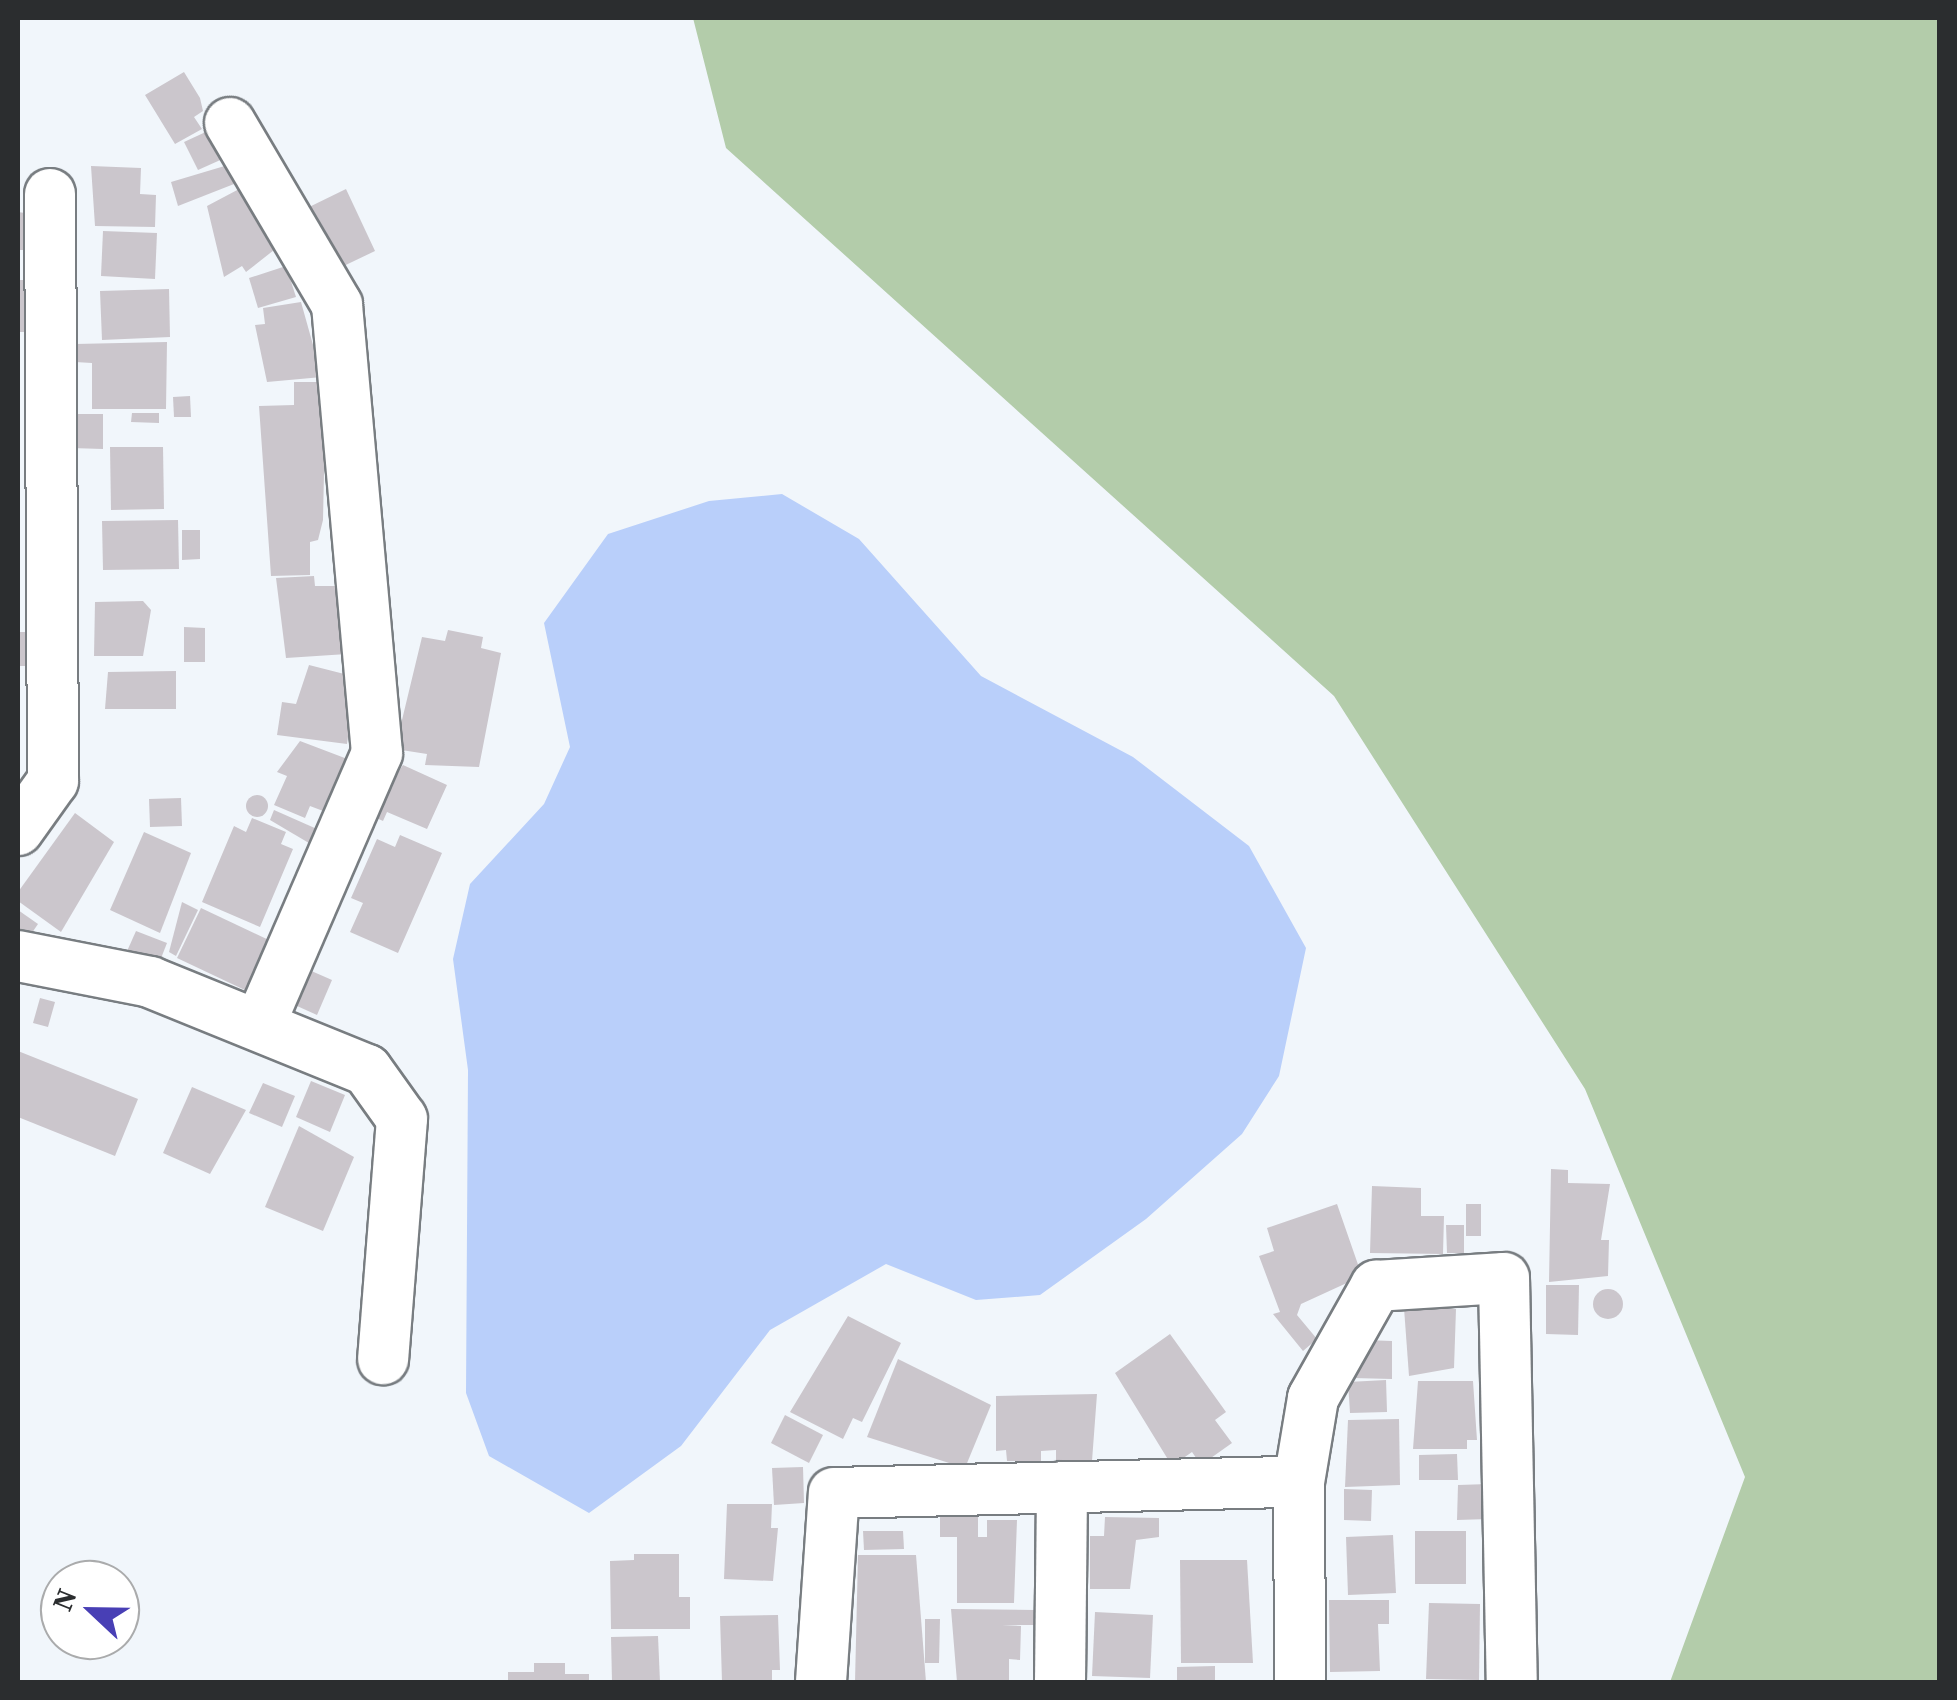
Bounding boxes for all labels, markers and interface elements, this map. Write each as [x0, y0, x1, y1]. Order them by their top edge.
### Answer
north arrow [40, 1560, 140, 1660]
text: N [43, 1583, 85, 1616]

